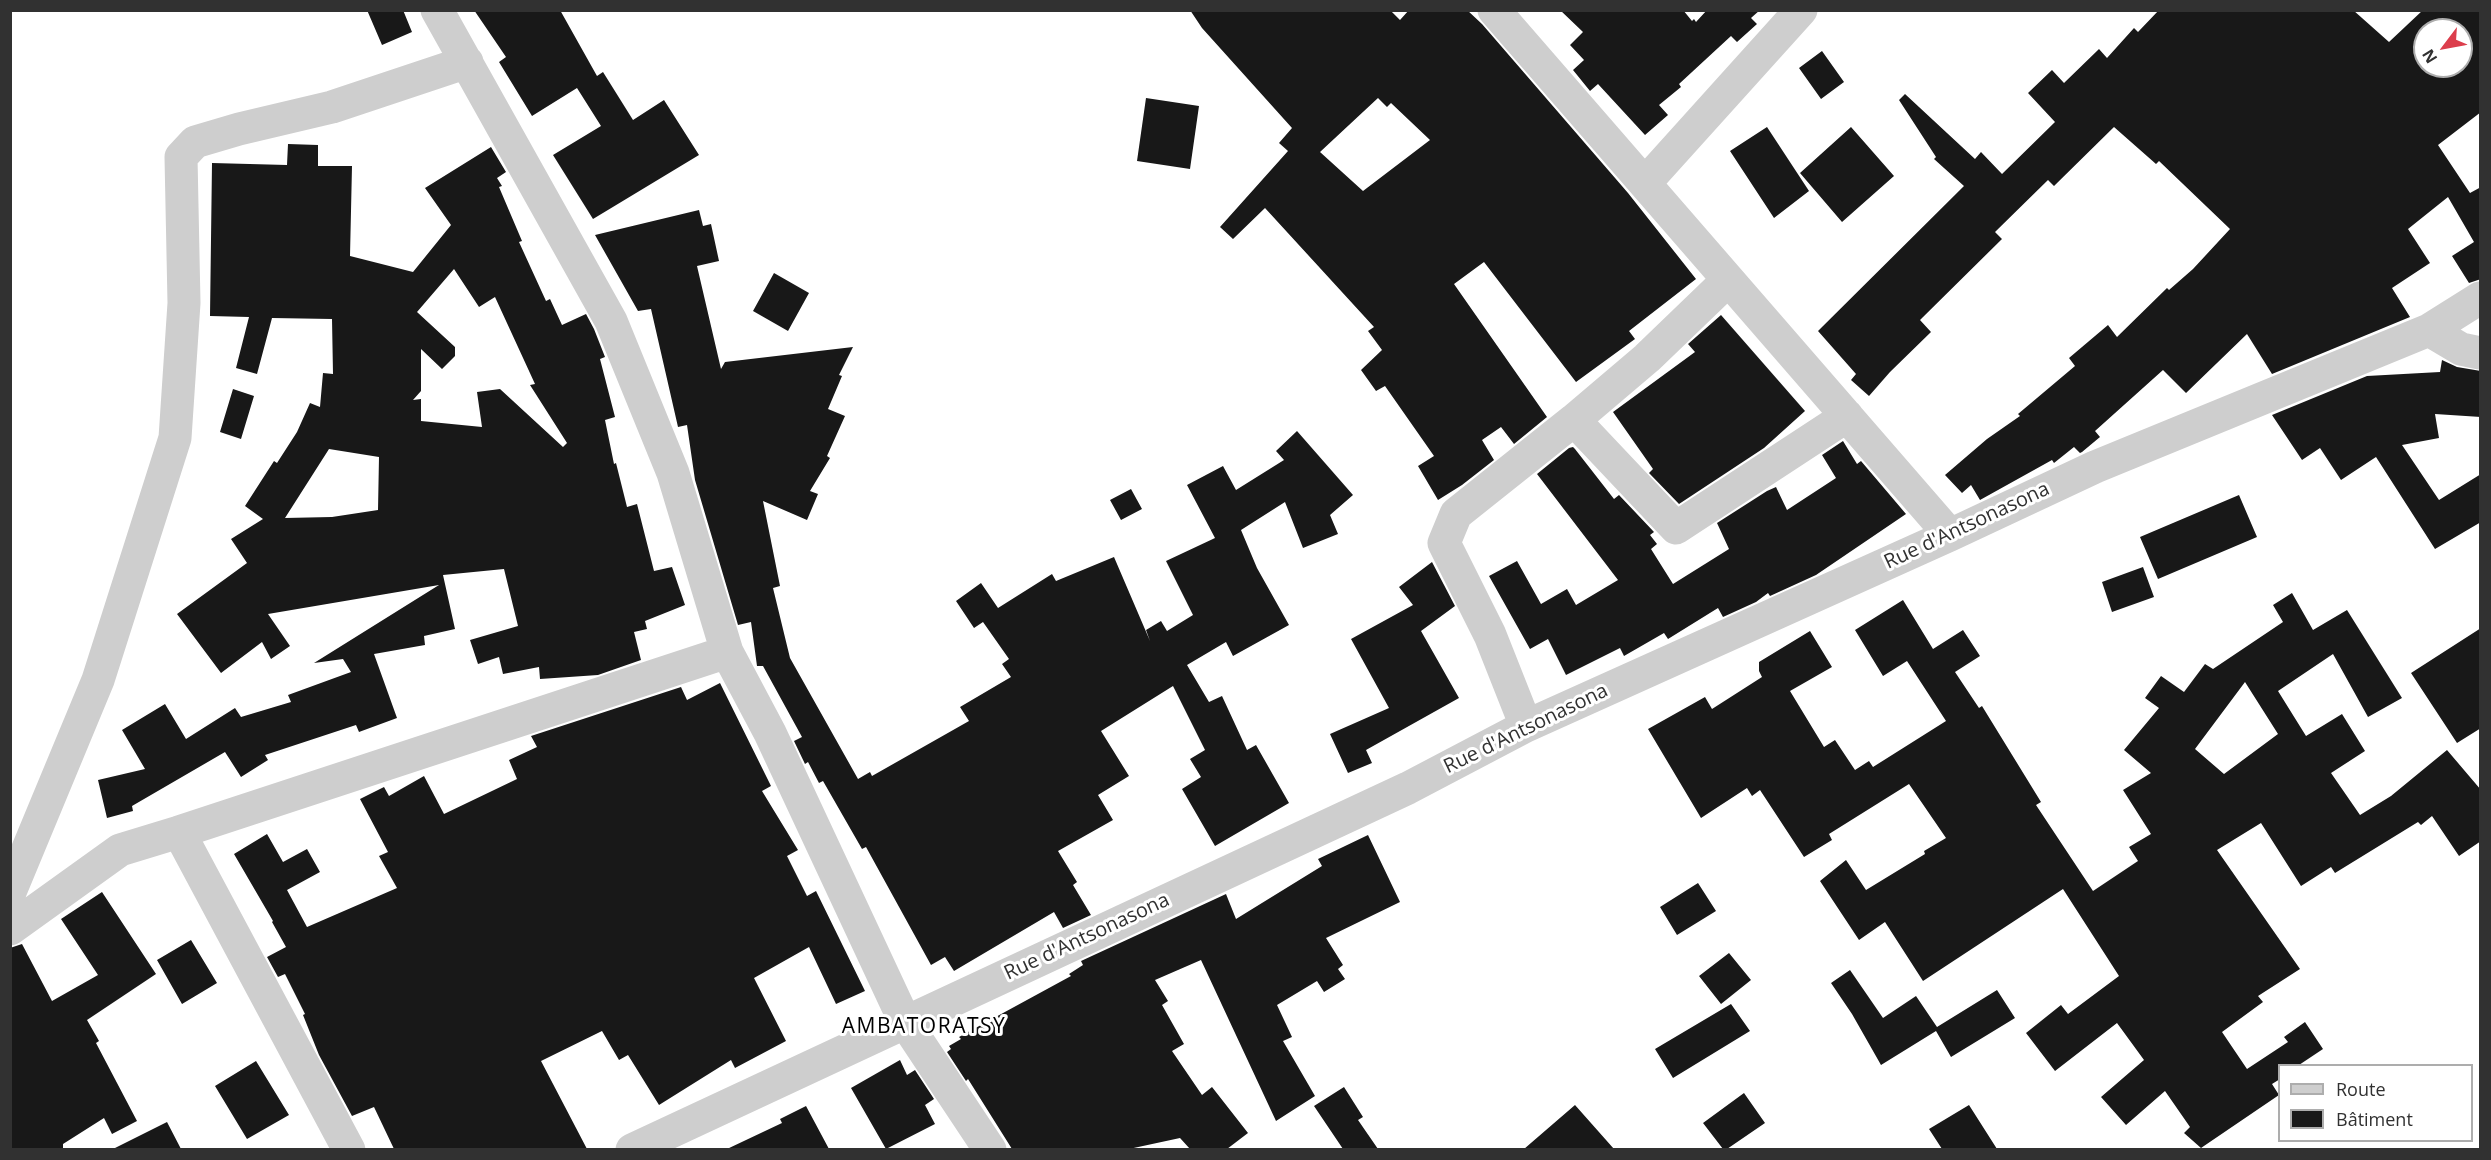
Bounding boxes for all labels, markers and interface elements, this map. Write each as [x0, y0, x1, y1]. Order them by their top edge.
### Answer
north arrow [2413, 18, 2473, 78]
text: N [2417, 45, 2442, 68]
street label: Rue d'Antsonasona [1881, 477, 2053, 575]
street label: Rue d'Antsonasona [1440, 679, 1612, 779]
street label: Rue d'Antsonasona [1001, 888, 1173, 986]
district label: AMBATORATSY [842, 1014, 1006, 1040]
legend [2278, 1064, 2473, 1142]
text: Route [2336, 1077, 2386, 1101]
text: Bâtiment [2336, 1107, 2413, 1131]

